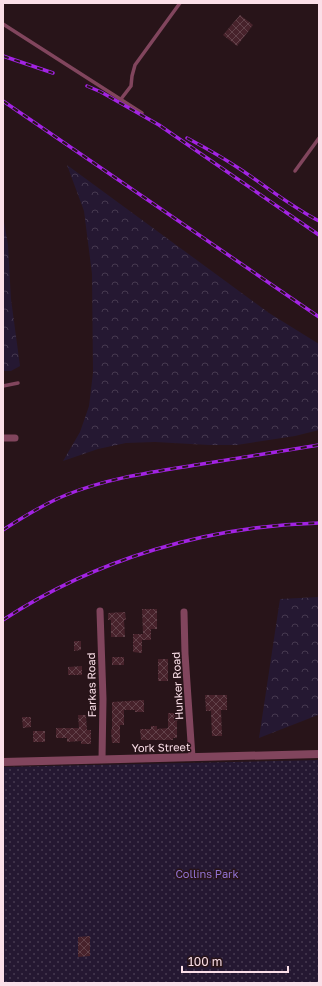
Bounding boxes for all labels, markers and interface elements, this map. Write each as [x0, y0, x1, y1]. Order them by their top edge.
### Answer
street label: Hunker Road [169, 652, 185, 720]
street label: Farkas Road [84, 653, 98, 717]
street label: York Street [132, 740, 190, 754]
park label: Collins Park [175, 867, 239, 880]
scale bar [182, 948, 288, 974]
text: 100 m [188, 954, 222, 969]

